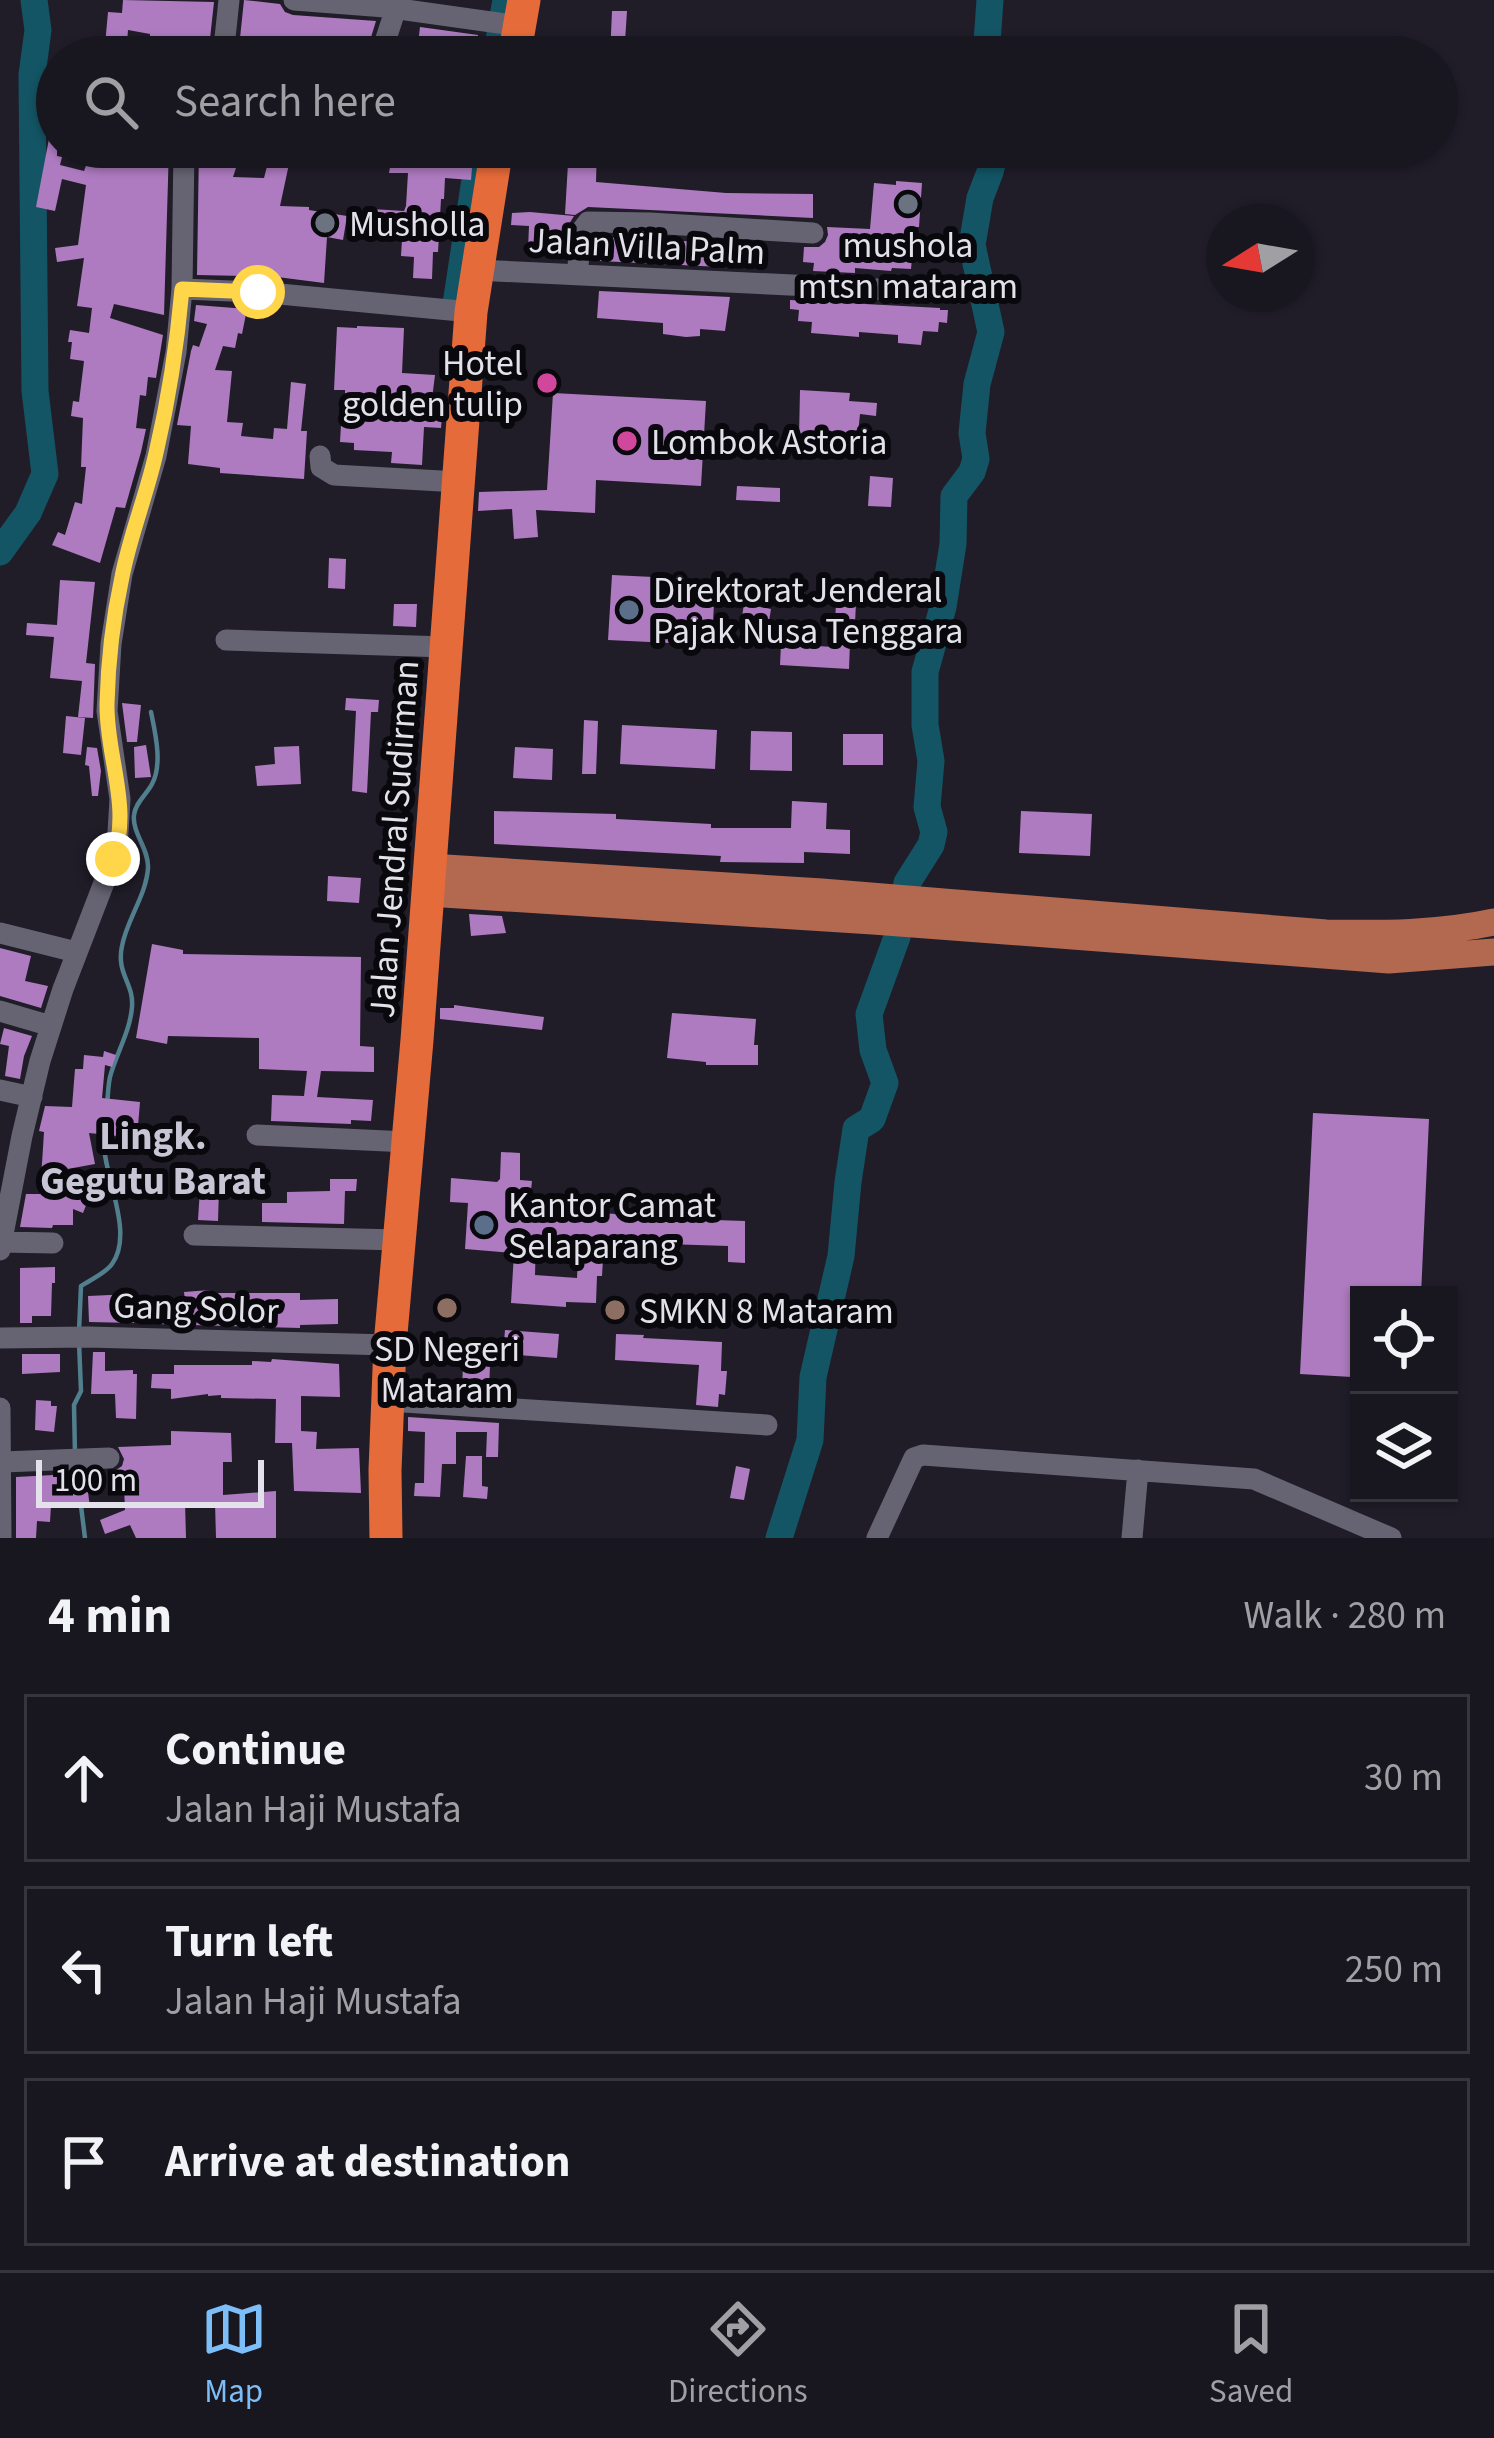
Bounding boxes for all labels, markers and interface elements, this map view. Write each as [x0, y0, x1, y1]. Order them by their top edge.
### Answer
search box [36, 36, 1458, 168]
icon: search [78, 69, 144, 135]
text: Search here [174, 70, 396, 134]
marker: mushola mtsn mataram [895, 191, 921, 217]
place label: Musholla [349, 199, 485, 250]
north arrow [1206, 204, 1314, 312]
marker: Musholla [312, 210, 338, 236]
street label: Jalan Villa Palm [527, 215, 766, 278]
place label: mushola mtsn mataram [798, 220, 1018, 312]
route start [231, 265, 285, 319]
place label: Hotel golden tulip [342, 338, 523, 430]
marker: Hotel golden tulip [534, 370, 560, 396]
place label: Lombok Astoria [651, 417, 887, 468]
marker: Lombok Astoria [614, 428, 640, 454]
place label: Direktorat Jenderal Pajak Nusa Tenggara [653, 565, 963, 657]
marker: Direktorat Jenderal Pajak Nusa Tenggara [616, 597, 642, 623]
street label: Jalan Jendral Sudirman [357, 659, 432, 1020]
route end [86, 832, 140, 886]
district label: Lingk. Gegutu Barat [40, 1109, 266, 1210]
place label: Kantor Camat Selaparang [508, 1180, 716, 1272]
marker: Kantor Camat Selaparang [471, 1212, 497, 1238]
street label: Gang Solor [112, 1280, 280, 1337]
place label: SMKN 8 Mataram [639, 1286, 894, 1337]
map controls [1350, 1286, 1458, 1502]
button: locate [1350, 1286, 1458, 1394]
marker: SD Negeri Mataram [434, 1295, 460, 1321]
marker: SMKN 8 Mataram [602, 1297, 628, 1323]
place label: SD Negeri Mataram [374, 1324, 520, 1416]
button: layers [1350, 1394, 1458, 1502]
scale bar [36, 1454, 264, 1507]
text: 100 m [54, 1457, 137, 1504]
text: 4 min [48, 1580, 172, 1652]
text: Walk · 280 m [1243, 1588, 1446, 1644]
text: Continue [165, 1718, 346, 1782]
icon: ahead [51, 1745, 117, 1811]
text: 30 m [1364, 1750, 1443, 1806]
text: Jalan Haji Mustafa [165, 1782, 462, 1838]
text: Turn left [165, 1910, 333, 1974]
icon: left [51, 1937, 117, 2003]
text: 250 m [1345, 1942, 1443, 1998]
text: Jalan Haji Mustafa [165, 1974, 462, 2030]
icon: arrive [51, 2129, 117, 2195]
text: Arrive at destination [165, 2130, 570, 2194]
tab: Map [201, 2296, 267, 2415]
tab: Directions [668, 2296, 808, 2415]
tab: Saved [1209, 2296, 1293, 2415]

